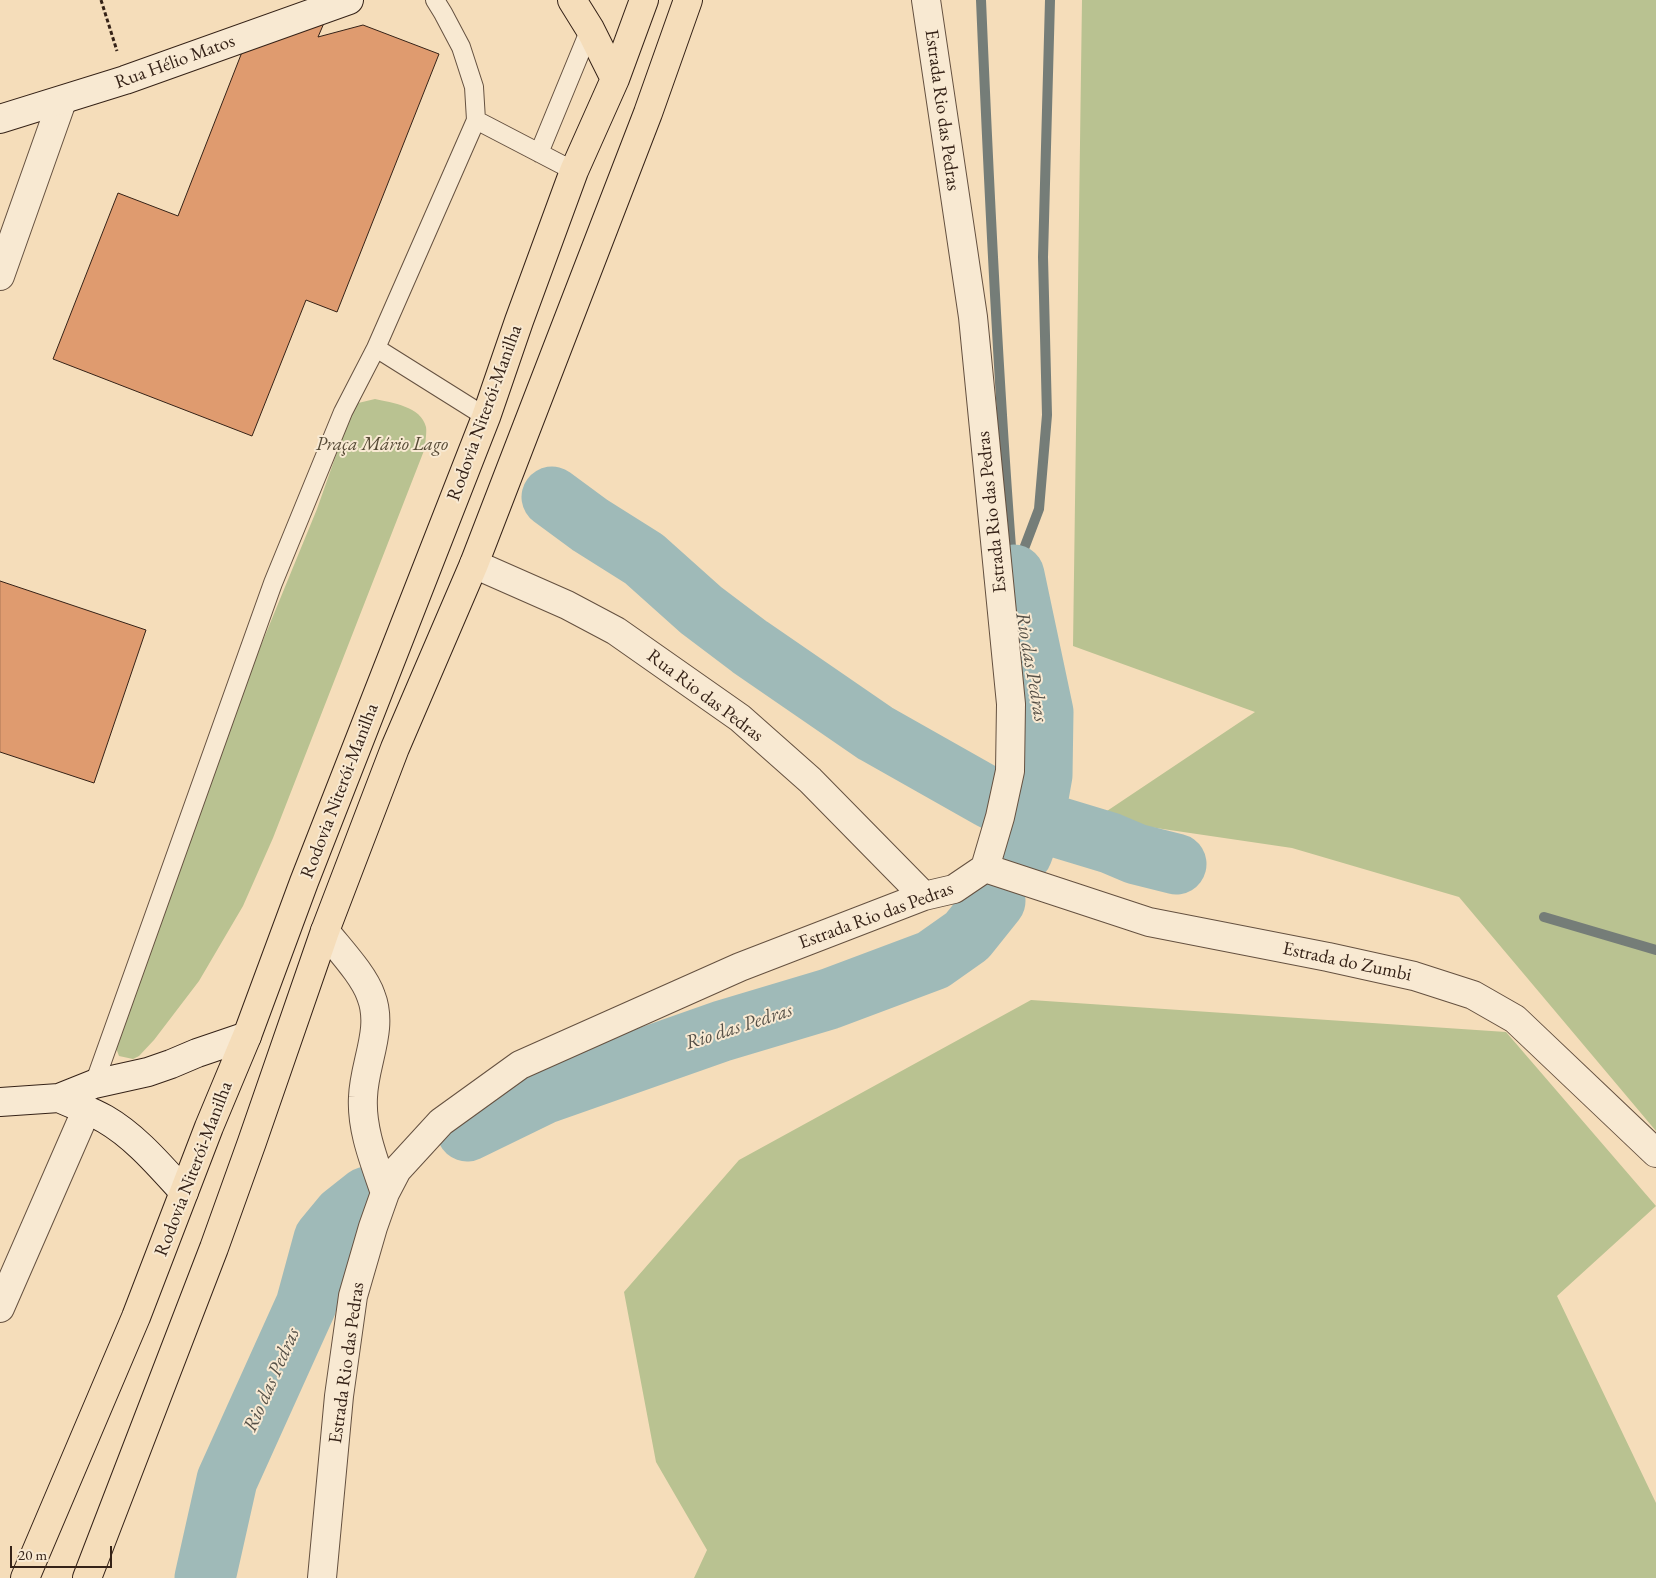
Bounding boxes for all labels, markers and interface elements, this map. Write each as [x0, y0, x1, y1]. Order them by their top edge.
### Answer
street label: Estrada Rio das Pedras [919, 28, 965, 192]
street label: Rua Hélio Matos [112, 30, 238, 94]
street label: Rodovia Niterói-Manilha [443, 322, 527, 504]
street label: Estrada Rio das Pedras [972, 430, 1012, 594]
park label: Praça Mário Lago [316, 434, 448, 456]
water label: Rio das Pedras [1010, 610, 1052, 724]
street label: Rua Rio das Pedras [642, 645, 768, 747]
street label: Rodovia Niterói-Manilha [296, 700, 384, 882]
street label: Estrada Rio das Pedras [796, 877, 956, 955]
street label: Estrada do Zumbi [1280, 937, 1414, 987]
water label: Rio das Pedras [682, 998, 796, 1056]
street label: Rodovia Niterói-Manilha [150, 1078, 238, 1260]
street label: Estrada Rio das Pedras [324, 1281, 370, 1445]
water label: Rio das Pedras [238, 1324, 306, 1436]
scale bar [12, 1536, 115, 1568]
text: 20 m [18, 1545, 47, 1564]

